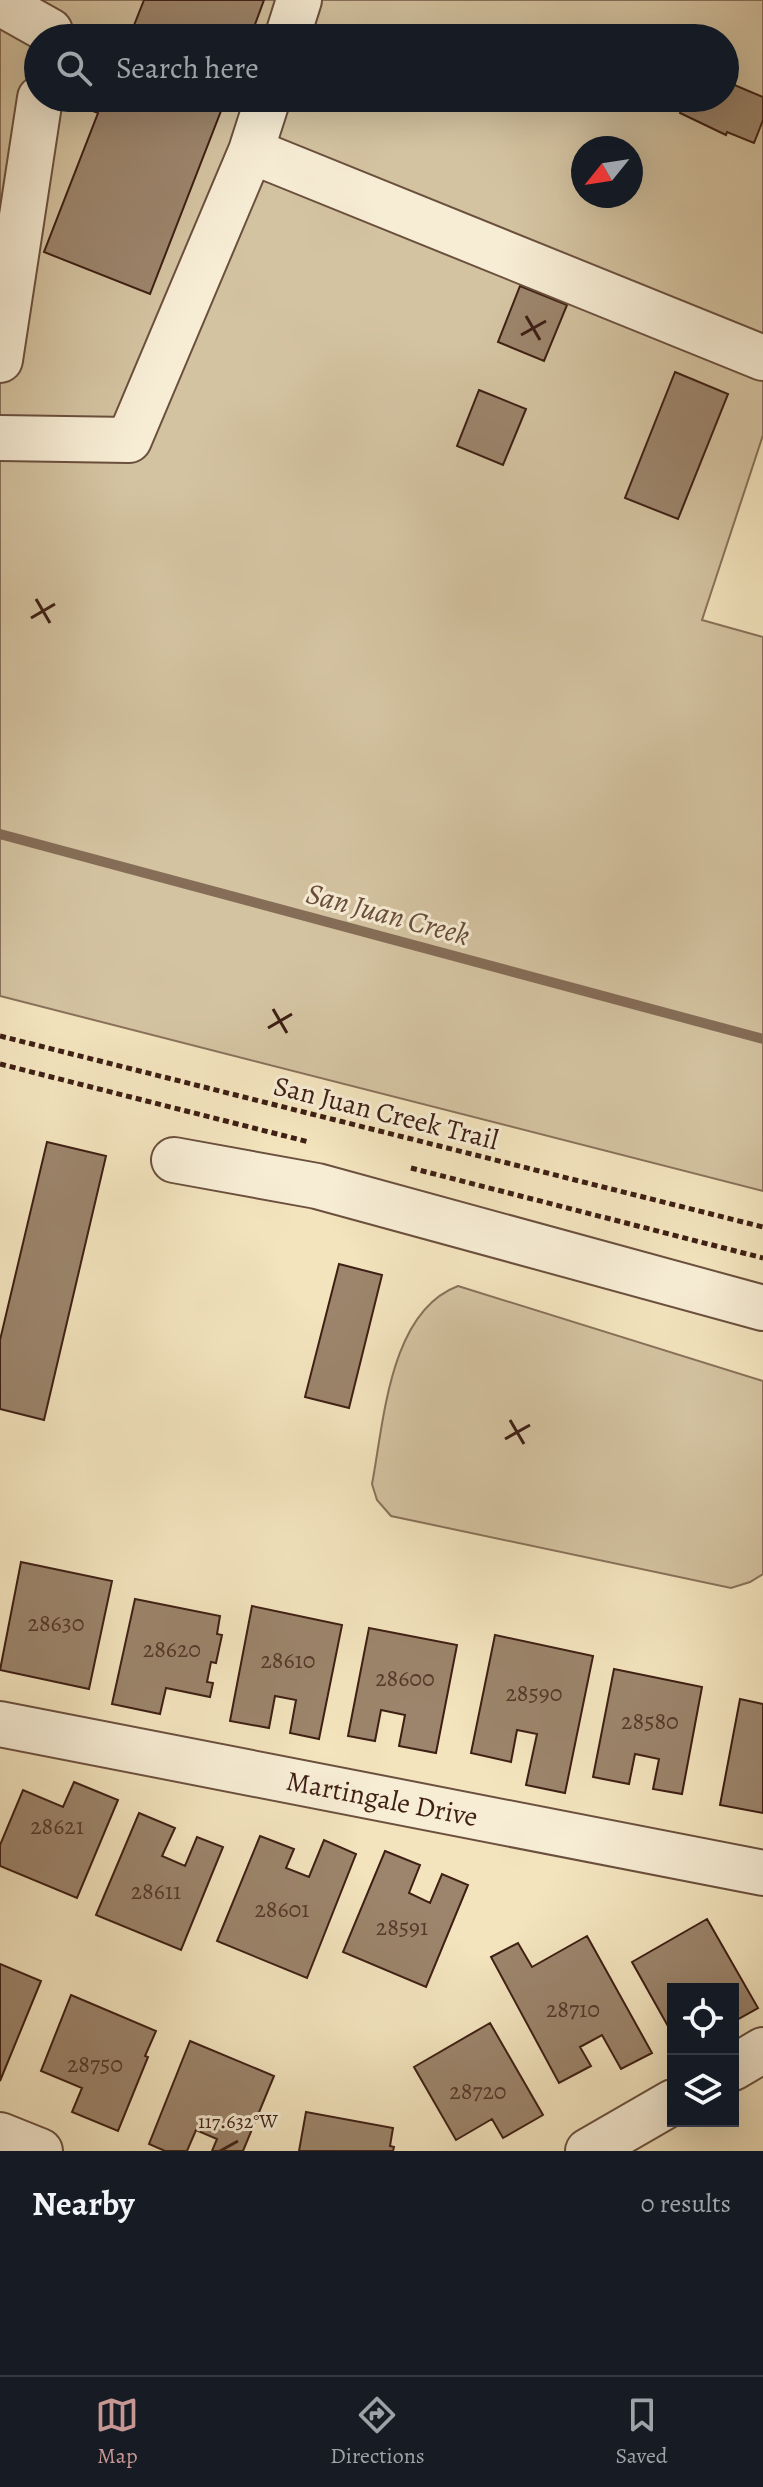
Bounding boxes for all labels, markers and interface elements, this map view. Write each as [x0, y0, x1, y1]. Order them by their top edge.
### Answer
search box [24, 24, 739, 112]
icon: search [52, 46, 96, 90]
text: Search here [116, 48, 259, 88]
north arrow [571, 136, 643, 208]
water label: San Juan Creek [302, 873, 474, 955]
street label: San Juan Creek Trail [270, 1067, 502, 1159]
house number: 28630 [28, 1607, 84, 1639]
house number: 28620 [143, 1633, 201, 1665]
house number: 28610 [260, 1644, 316, 1676]
house number: 28600 [375, 1662, 435, 1694]
house number: 28590 [505, 1677, 563, 1709]
house number: 28580 [621, 1705, 679, 1737]
street label: Martingale Drive [283, 1762, 481, 1836]
house number: 28621 [30, 1810, 84, 1842]
house number: 28611 [131, 1875, 181, 1907]
house number: 28601 [254, 1893, 310, 1925]
house number: 28591 [376, 1911, 428, 1943]
map controls [667, 1983, 739, 2127]
button: locate [667, 1983, 739, 2055]
house number: 28710 [546, 1993, 600, 2025]
house number: 28750 [67, 2048, 123, 2080]
button: layers [667, 2055, 739, 2127]
house number: 28720 [449, 2075, 507, 2107]
text: 117.632°W [198, 2108, 278, 2135]
text: Nearby [32, 2180, 135, 2227]
text: 0 results [641, 2186, 731, 2221]
tab: Map [95, 2393, 139, 2471]
tab: Directions [330, 2393, 425, 2471]
tab: Saved [615, 2393, 668, 2471]

